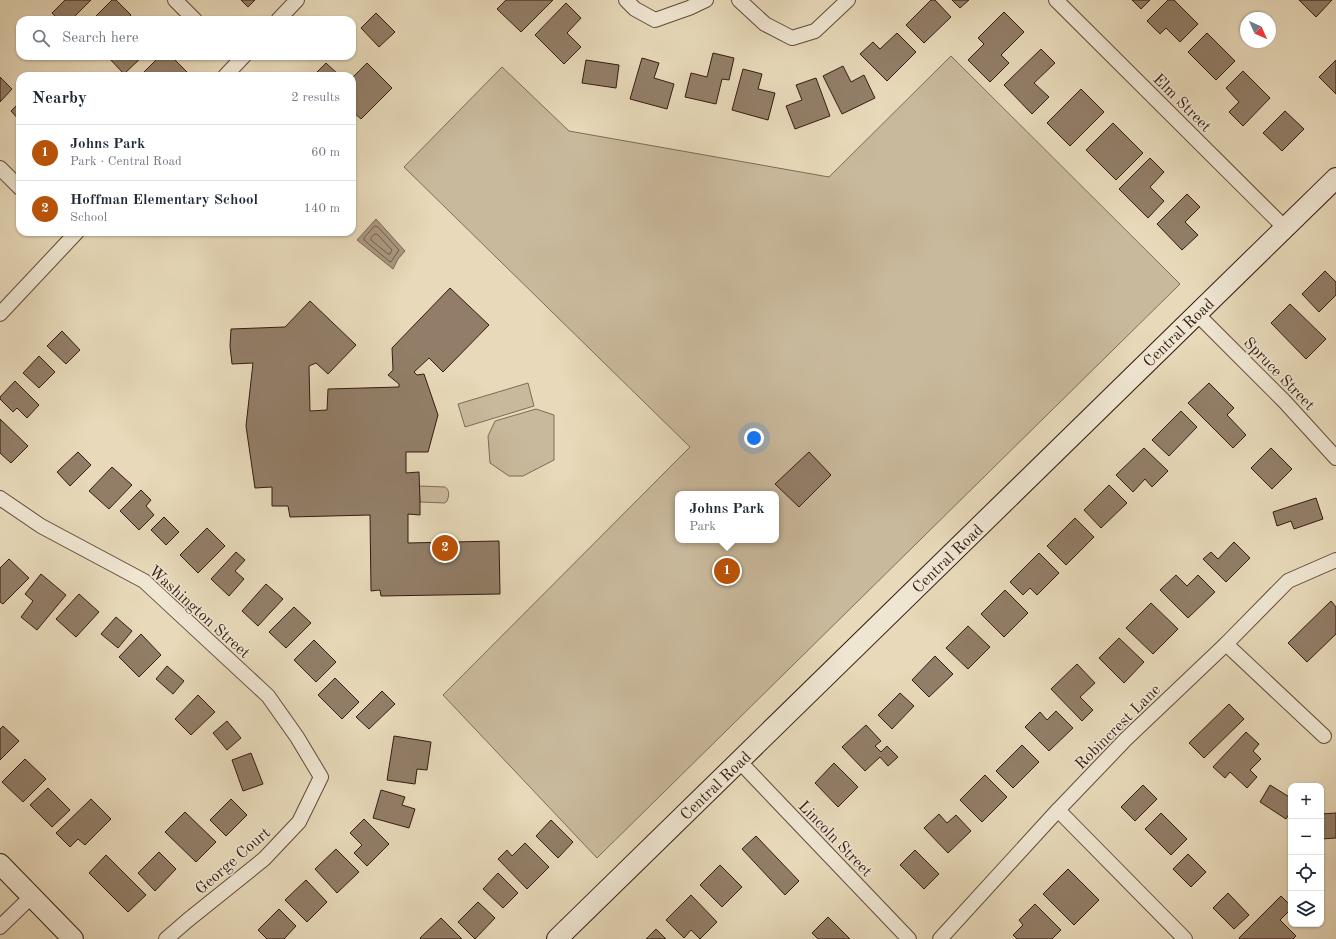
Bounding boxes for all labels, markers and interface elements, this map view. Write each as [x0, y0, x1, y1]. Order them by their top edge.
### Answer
north arrow [1240, 12, 1276, 48]
search box [16, 16, 356, 60]
icon: search [30, 27, 52, 49]
text: Search here [62, 31, 139, 46]
street label: Elm Street [1149, 71, 1214, 136]
text: Nearby [32, 90, 87, 107]
text: 2 results [291, 91, 340, 104]
text: Johns Park [70, 137, 145, 152]
text: 1 [41, 146, 49, 159]
text: 60 m [311, 146, 340, 159]
text: Park · Central Road [70, 155, 182, 168]
text: Hoffman Elementary School [70, 193, 258, 208]
text: 2 [41, 202, 49, 215]
text: 140 m [303, 202, 340, 215]
text: School [70, 211, 107, 224]
street label: Central Road [1141, 296, 1218, 371]
street label: Spruce Street [1240, 335, 1317, 414]
your location [744, 428, 764, 448]
popup [675, 491, 779, 543]
text: Johns Park [689, 502, 765, 517]
text: Park [689, 520, 716, 533]
street label: Central Road [910, 522, 987, 597]
pin: 2 [432, 533, 458, 563]
pin: 1 [714, 556, 740, 586]
street label: Washington Street [145, 563, 253, 662]
street label: Robincrest Lane [1073, 682, 1164, 773]
street label: Central Road [678, 749, 755, 824]
map controls [1288, 783, 1324, 927]
button: + [1288, 783, 1324, 819]
street label: Lincoln Street [795, 798, 875, 881]
button: − [1288, 819, 1324, 855]
street label: George Court [193, 825, 274, 898]
button: locate [1288, 855, 1324, 891]
button: layers [1288, 891, 1324, 927]

